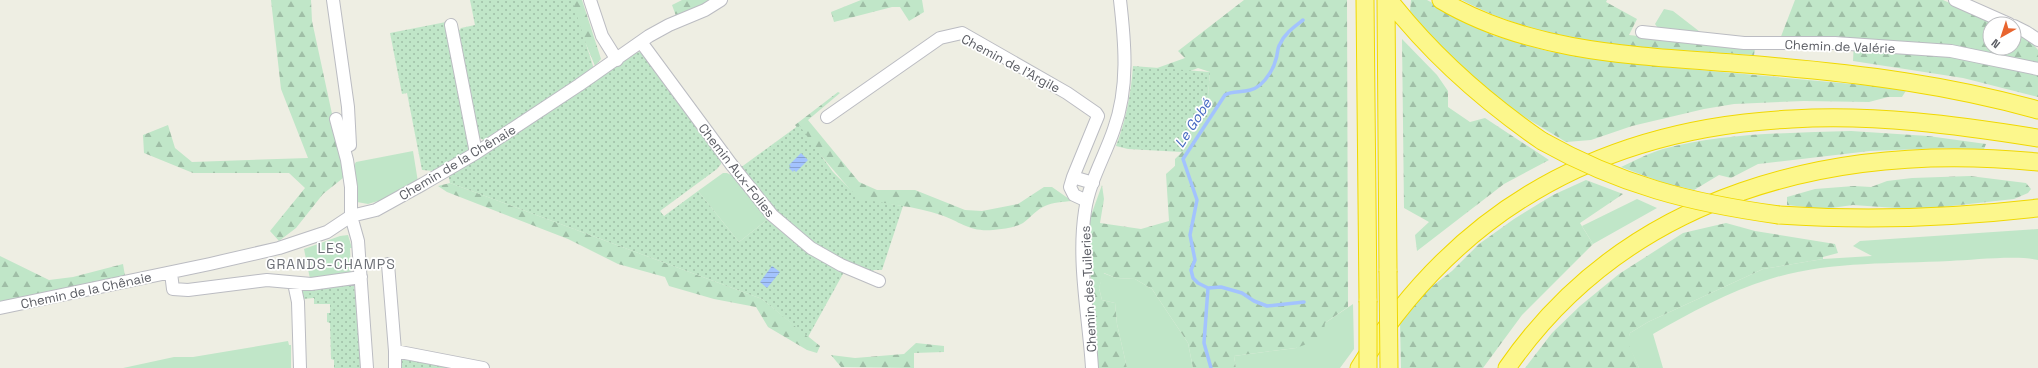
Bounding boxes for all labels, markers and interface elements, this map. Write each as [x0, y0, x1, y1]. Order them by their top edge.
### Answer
north arrow [1982, 16, 2022, 56]
street label: Chemin de l'Argile [958, 30, 1063, 97]
street label: Chemin de Valérie [1784, 36, 1896, 57]
text: N [1988, 36, 2003, 52]
water label: Le Gobé [1171, 95, 1216, 151]
street label: Chemin Aux-Folies [695, 120, 779, 221]
street label: Chemin de la Chênaie [396, 121, 519, 204]
street label: Chemin des Tuileries [1077, 225, 1100, 353]
district label: LES GRANDS-CHAMPS [266, 239, 396, 273]
street label: Chemin de la Chênaie [19, 268, 153, 313]

